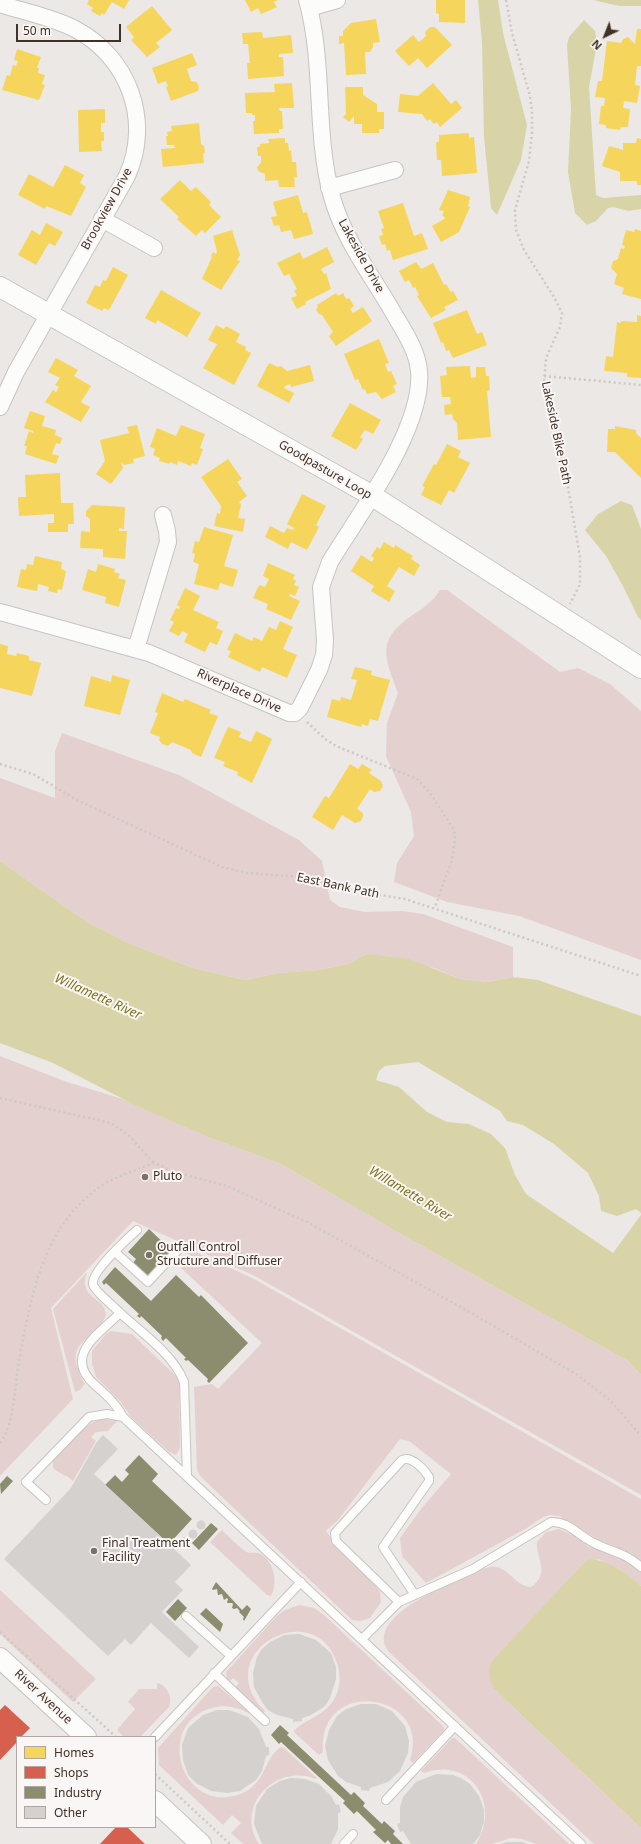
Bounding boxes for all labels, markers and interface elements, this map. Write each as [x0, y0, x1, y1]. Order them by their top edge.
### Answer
scale bar [18, 16, 123, 42]
north arrow [585, 16, 625, 56]
text: 50 m [23, 22, 51, 39]
text: N [588, 37, 605, 54]
street label: Brookview Drive [79, 166, 135, 252]
street label: Lakeside Drive [335, 217, 387, 295]
street label: Lakeside Bike Path [538, 380, 574, 486]
street label: Goodpasture Loop [276, 438, 374, 502]
street label: Riverplace Drive [195, 666, 283, 716]
street label: East Bank Path [296, 870, 380, 902]
water label: Willamette River [52, 971, 144, 1023]
water label: Willamette River [366, 1163, 454, 1225]
place label: Pluto [153, 1170, 182, 1184]
marker: Pluto [140, 1172, 150, 1182]
place label: Outfall Control Structure and Diffuser [157, 1241, 282, 1269]
marker: Outfall Control Structure and Diffuser [144, 1250, 154, 1260]
place label: Final Treatment Facility [102, 1537, 190, 1565]
marker: Final Treatment Facility [89, 1546, 99, 1556]
street label: River Avenue [11, 1667, 75, 1727]
legend [16, 1736, 156, 1828]
text: Homes [54, 1744, 94, 1761]
text: Shops [54, 1764, 88, 1781]
text: Industry [54, 1784, 101, 1801]
text: Other [54, 1804, 87, 1821]

